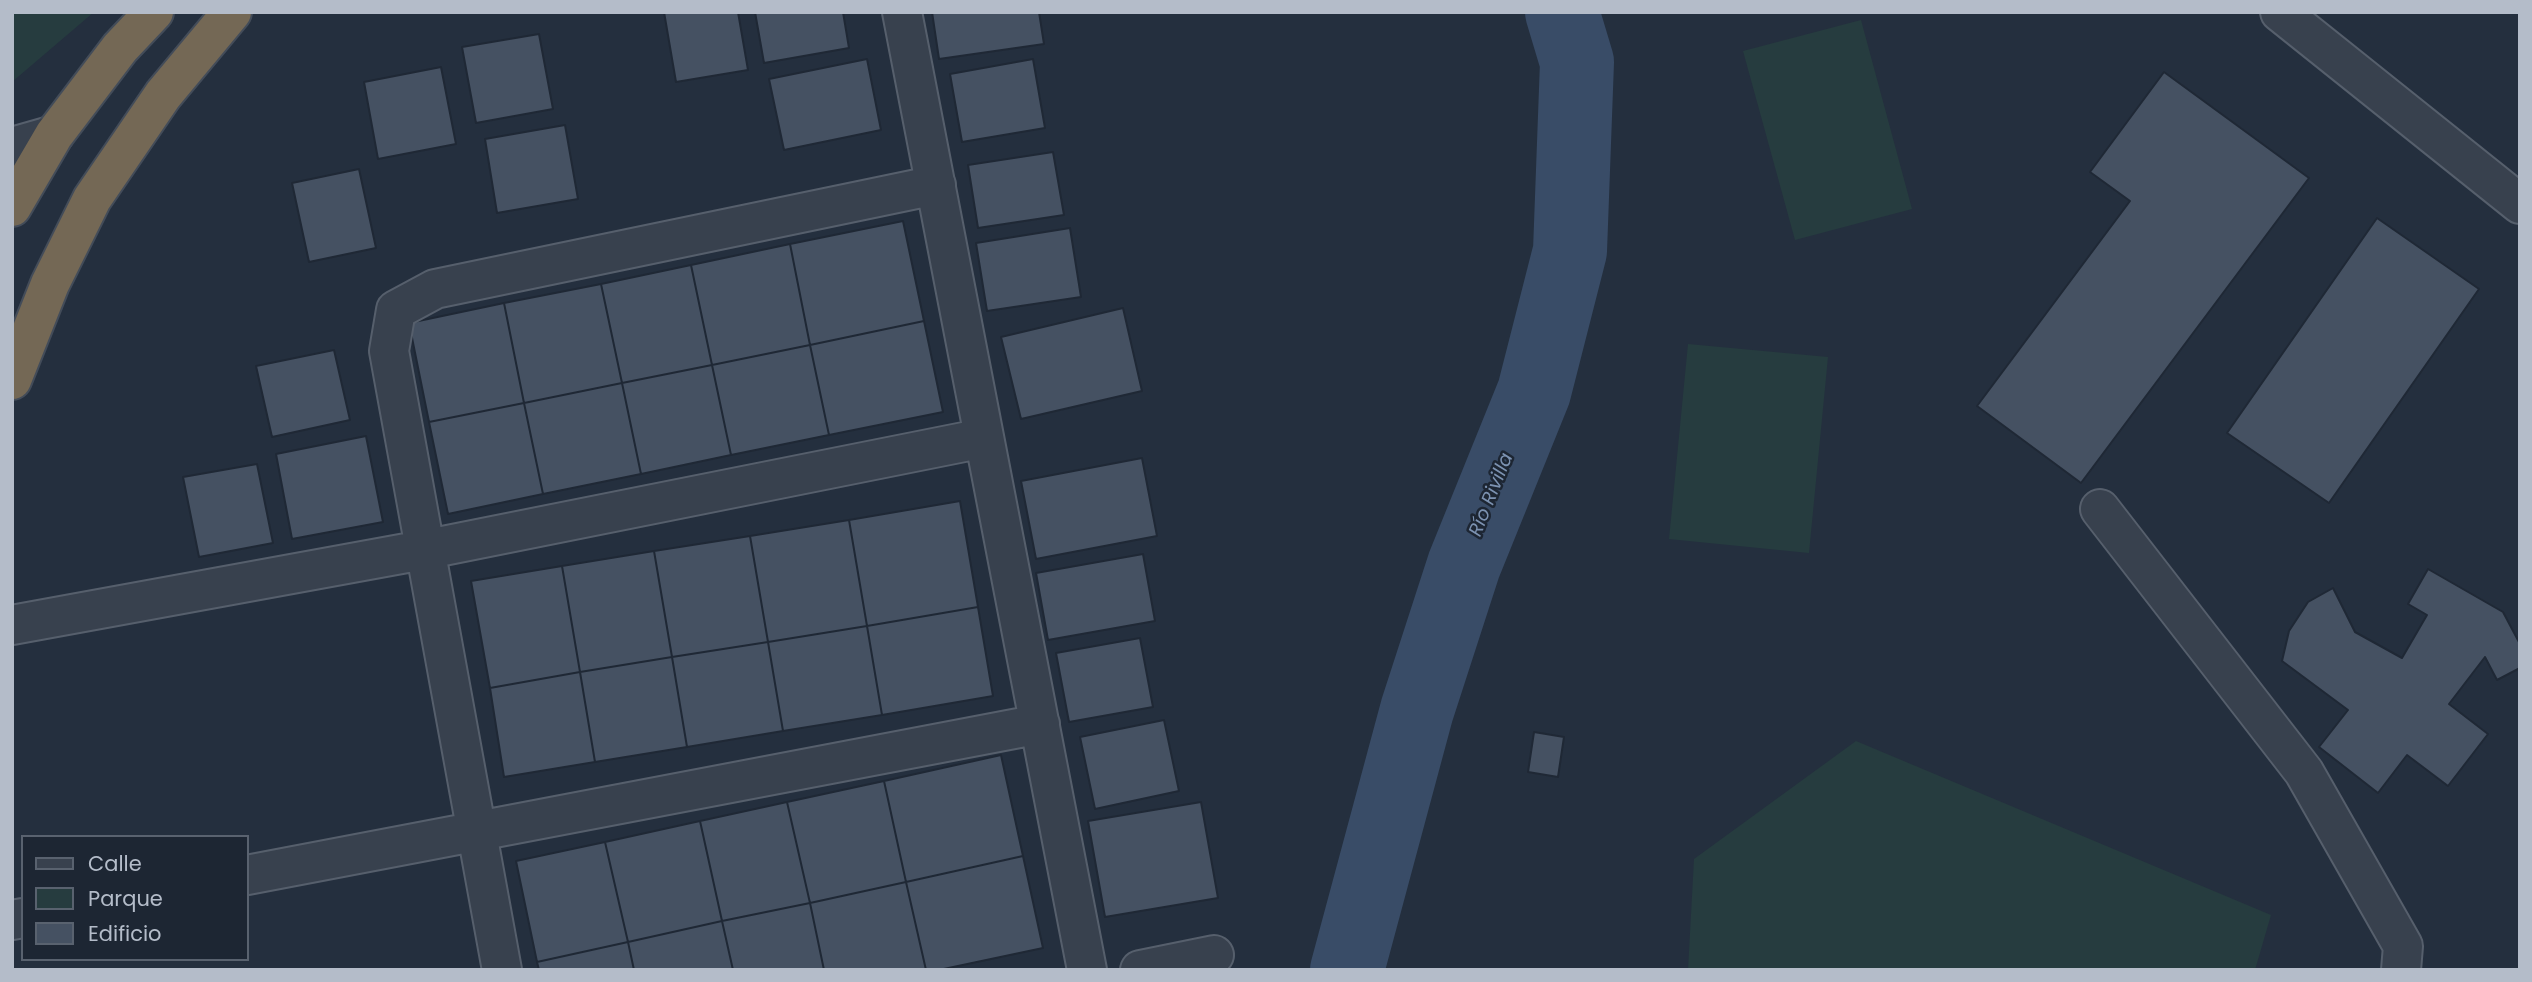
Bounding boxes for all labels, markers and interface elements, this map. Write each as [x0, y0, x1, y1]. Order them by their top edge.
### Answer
water label: Río Rivilla [1465, 450, 1519, 540]
legend [21, 835, 248, 961]
text: Calle [88, 849, 142, 878]
text: Parque [88, 884, 163, 913]
text: Edificio [88, 919, 162, 948]

